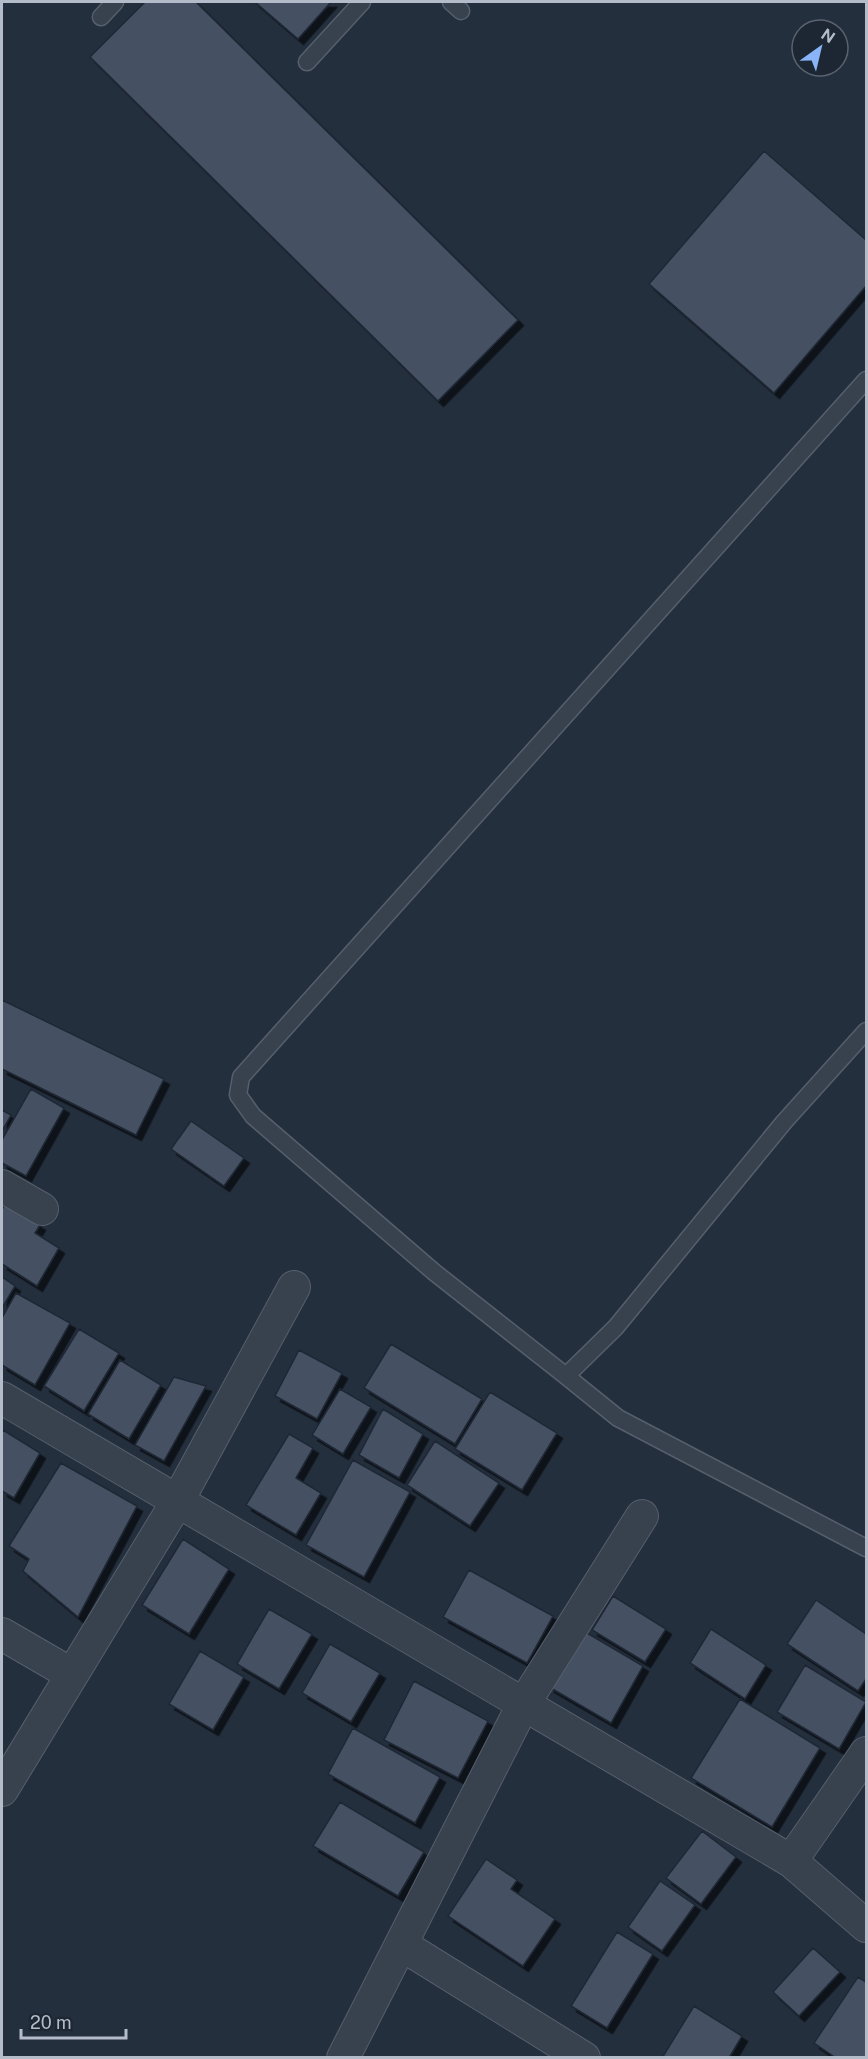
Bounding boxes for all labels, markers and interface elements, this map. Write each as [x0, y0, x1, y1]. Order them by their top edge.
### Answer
north arrow [790, 18, 850, 78]
text: N [818, 25, 839, 47]
scale bar [21, 2002, 126, 2040]
text: 20 m [30, 2012, 72, 2033]

